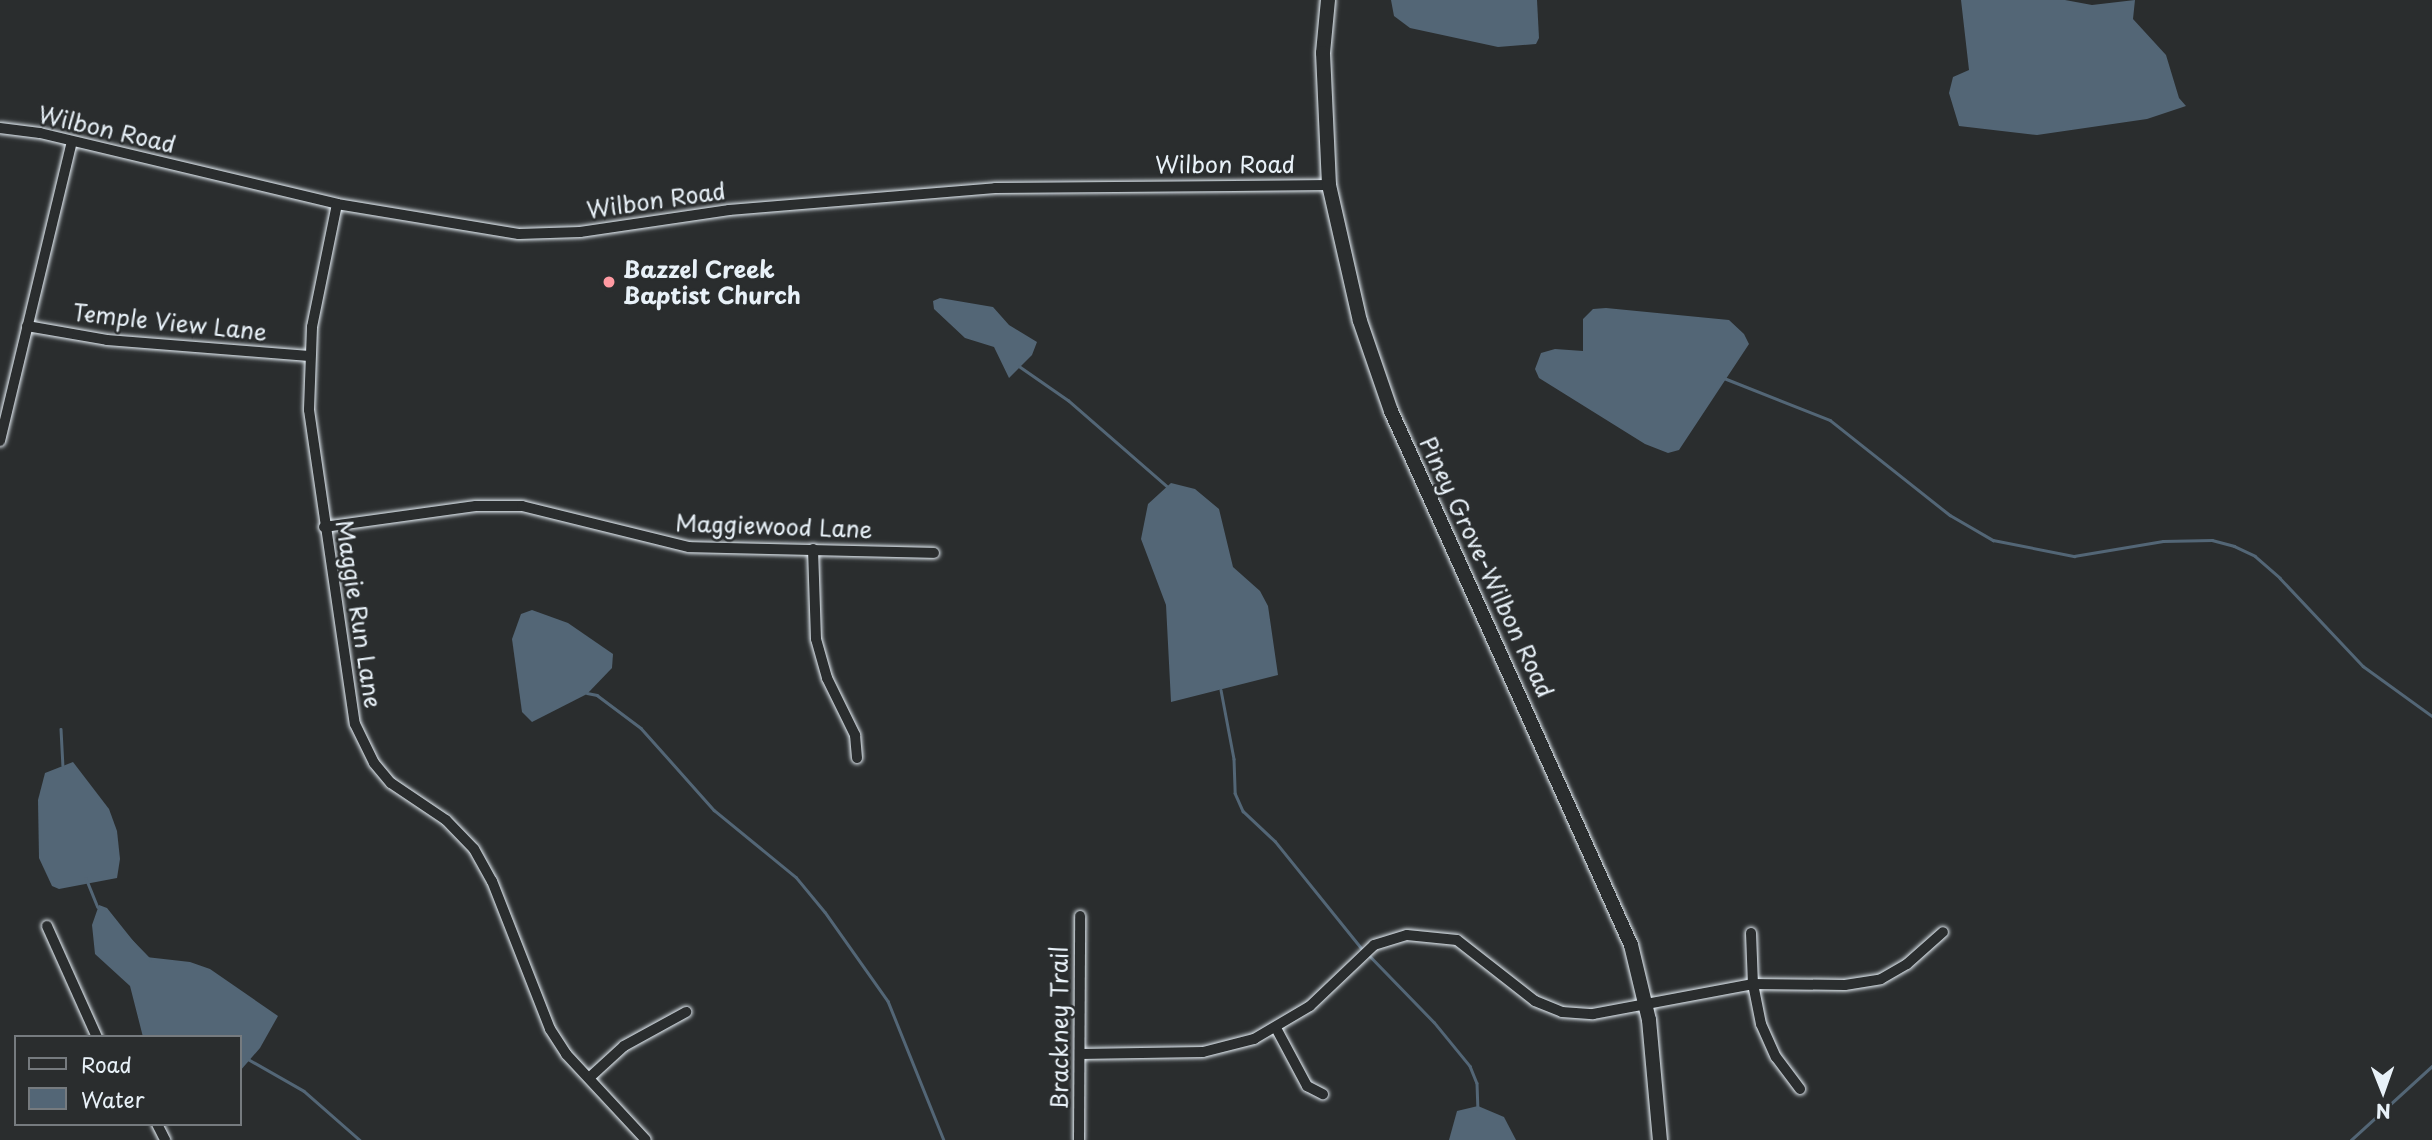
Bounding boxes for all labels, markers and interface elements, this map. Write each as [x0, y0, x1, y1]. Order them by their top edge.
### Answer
street label: Wilbon Road [36, 100, 178, 158]
street label: Wilbon Road [1155, 150, 1295, 178]
street label: Wilbon Road [585, 177, 727, 223]
place label: Bazzel Creek Baptist Church [623, 255, 801, 309]
marker: Bazzel Creek Baptist Church [601, 274, 617, 290]
street label: Temple View Lane [71, 298, 269, 346]
street label: Piney Grove-Wilbon Road [1414, 432, 1560, 702]
street label: Maggiewood Lane [675, 509, 873, 543]
street label: Maggie Run Lane [330, 517, 388, 711]
street label: Brackney Trail [1045, 945, 1073, 1111]
legend [14, 1035, 242, 1126]
text: Road [81, 1048, 132, 1080]
north arrow [2348, 1056, 2418, 1126]
text: Water [81, 1083, 144, 1115]
text: N [2376, 1098, 2391, 1126]

